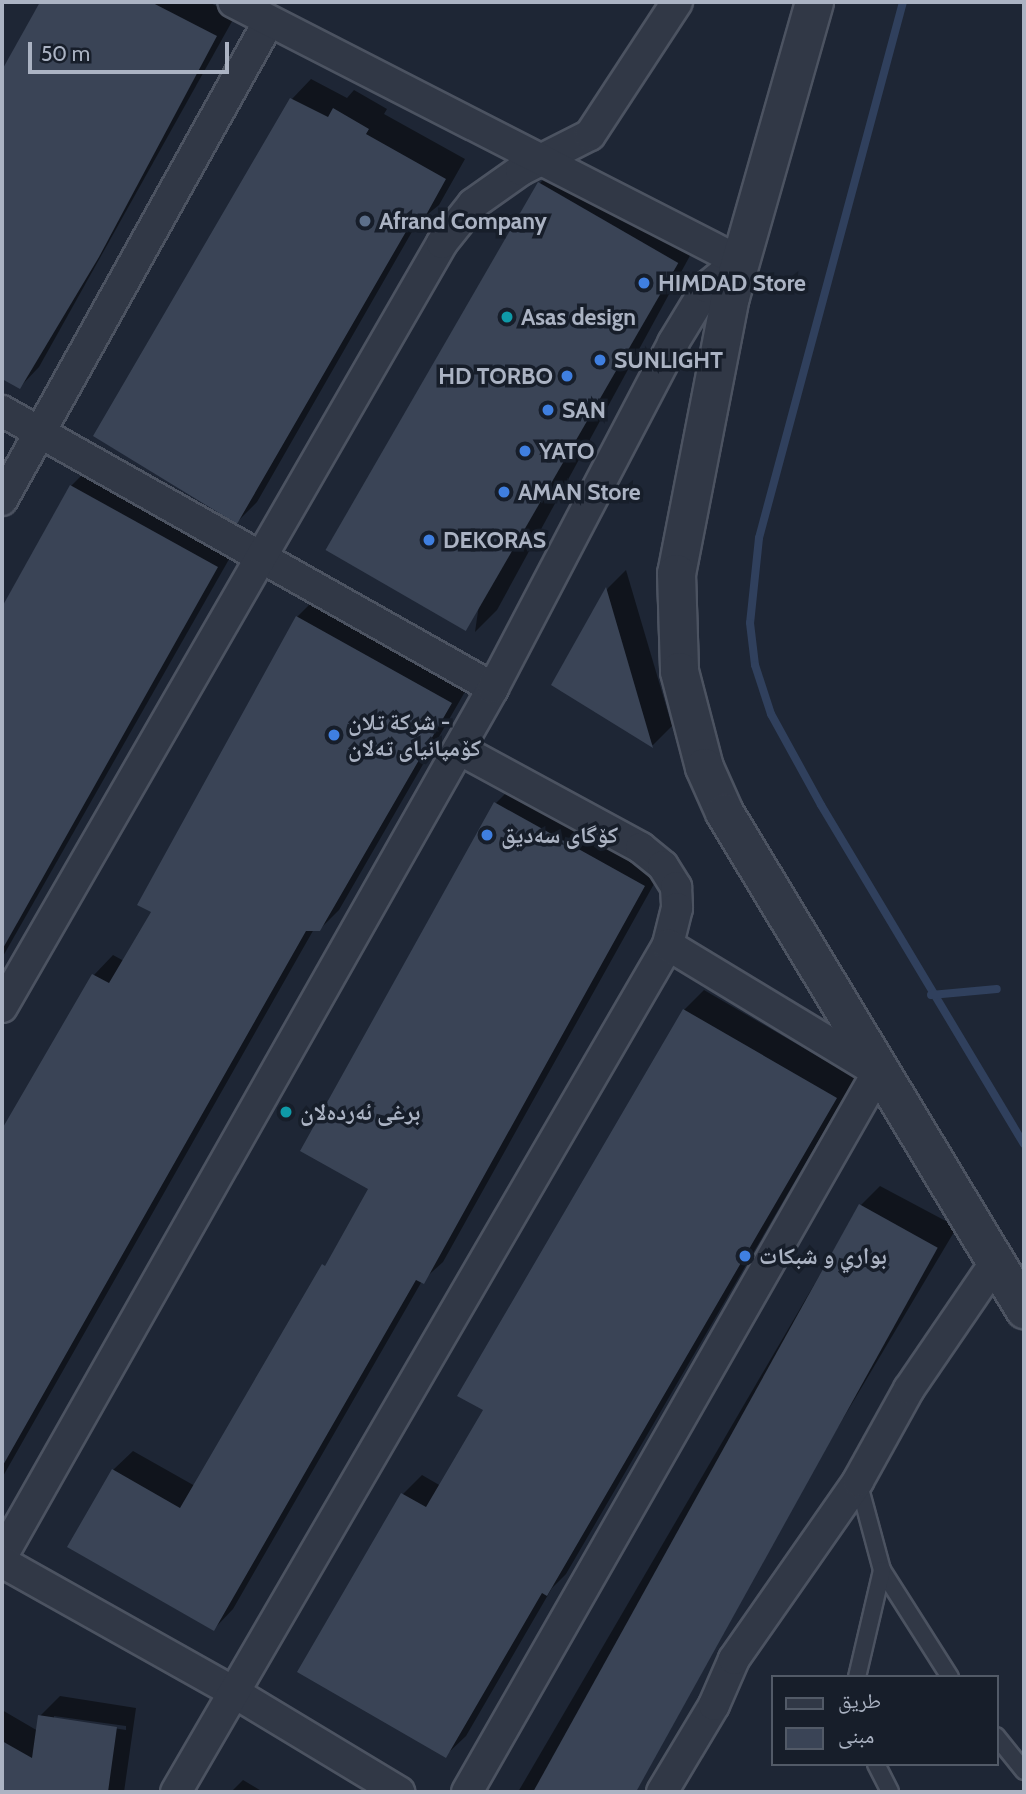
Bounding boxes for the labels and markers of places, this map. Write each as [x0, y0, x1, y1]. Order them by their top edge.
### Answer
place label: Afrand Company [379, 207, 547, 235]
marker: Afrand Company [357, 213, 373, 229]
place label: HIMDAD Store [658, 269, 806, 297]
marker: HIMDAD Store [636, 275, 652, 291]
place label: Asas design [521, 303, 636, 331]
marker: Asas design [499, 309, 515, 325]
place label: SUNLIGHT [614, 346, 723, 374]
marker: SUNLIGHT [592, 352, 608, 368]
place label: HD TORBO [438, 362, 553, 390]
marker: HD TORBO [559, 368, 575, 384]
place label: SAN [562, 396, 606, 424]
marker: SAN [540, 402, 556, 418]
place label: YATO [539, 437, 594, 465]
marker: YATO [517, 443, 533, 459]
place label: AMAN Store [518, 478, 641, 506]
marker: AMAN Store [496, 484, 512, 500]
place label: DEKORAS [443, 526, 546, 554]
marker: DEKORAS [421, 532, 437, 548]
place label: شركة تلان - کۆمپانیای تەلان [348, 708, 481, 762]
marker: شركة تلان - کۆمپانیای تەلان [326, 727, 342, 743]
place label: کۆگای سەدیق [501, 821, 618, 849]
marker: کۆگای سەدیق [479, 827, 495, 843]
place label: برغی ئەردەلان [300, 1098, 420, 1126]
marker: برغی ئەردەلان [278, 1104, 294, 1120]
place label: بواري و شبكات [759, 1242, 887, 1270]
marker: بواري و شبكات [737, 1248, 753, 1264]

